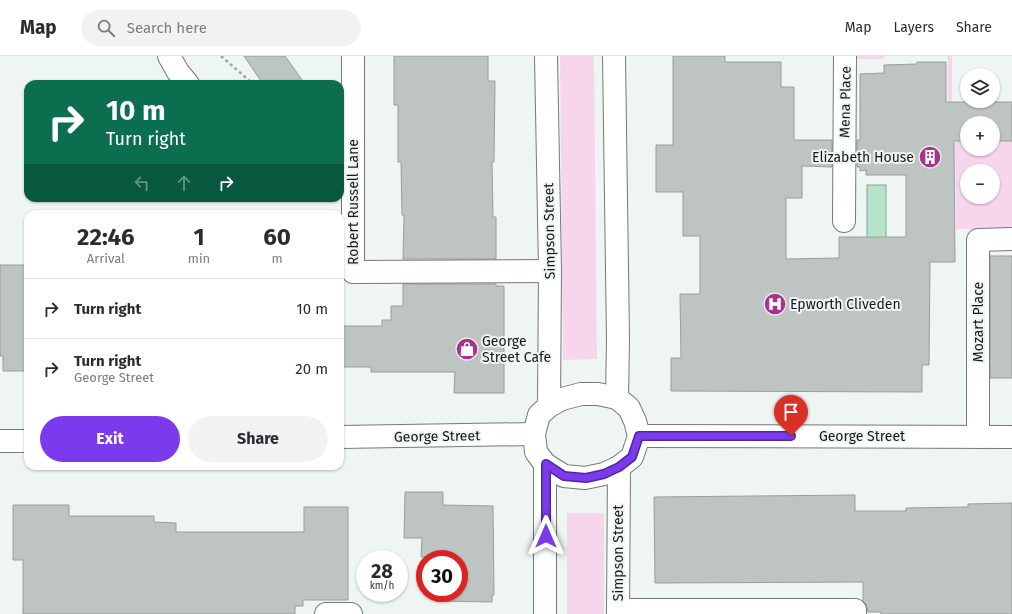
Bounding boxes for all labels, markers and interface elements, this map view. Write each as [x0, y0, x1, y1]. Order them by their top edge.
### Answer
search box [81, 10, 361, 46]
text: Map [20, 16, 57, 39]
icon: search [95, 17, 117, 39]
text: Search here [127, 19, 207, 37]
text: Map [845, 19, 871, 36]
text: Layers [893, 19, 934, 36]
text: Share [956, 19, 992, 36]
street label: Mena Place [836, 66, 855, 138]
map controls [960, 68, 1000, 204]
button: layers [960, 68, 1000, 108]
text: 10 m [106, 94, 166, 127]
icon: right [40, 96, 92, 148]
button: + [960, 116, 1000, 156]
text: Turn right [106, 128, 186, 150]
street label: Robert Russell Lane [345, 139, 362, 265]
building icon: Elizabeth House [917, 144, 943, 170]
place label: Elizabeth House [812, 149, 914, 166]
button: − [960, 164, 1000, 204]
icon: left [131, 172, 153, 194]
icon: ahead [173, 172, 195, 194]
icon: right [215, 172, 237, 194]
street label: Simpson Street [540, 182, 559, 279]
text: 22:46 [77, 223, 135, 251]
text: 1 [193, 223, 205, 251]
text: 60 [263, 223, 291, 251]
text: Arrival [87, 251, 125, 266]
text: min [188, 251, 210, 266]
text: m [271, 251, 283, 266]
street label: Mozart Place [970, 282, 987, 362]
hospital icon: Epworth Cliveden [762, 291, 788, 317]
place label: Epworth Cliveden [790, 296, 901, 313]
icon: right [40, 298, 62, 320]
text: Turn right [74, 300, 141, 318]
text: 10 m [296, 300, 328, 318]
place label: George Street Cafe [482, 333, 551, 366]
shop icon: George Street Cafe [454, 336, 480, 362]
text: Turn right [74, 352, 141, 370]
icon: right [40, 358, 62, 380]
text: 20 m [295, 360, 328, 378]
text: George Street [74, 370, 154, 385]
pin [774, 395, 808, 436]
icon: arrive [780, 401, 802, 423]
button: Exit [40, 416, 180, 462]
button: Share [188, 416, 328, 462]
street label: George Street [394, 427, 481, 446]
street label: George Street [819, 428, 906, 445]
street label: Simpson Street [610, 504, 627, 601]
position arrow [525, 515, 567, 557]
speed limit sign: 30 [416, 550, 468, 602]
text: 28 [371, 559, 393, 583]
text: km/h [370, 580, 394, 592]

